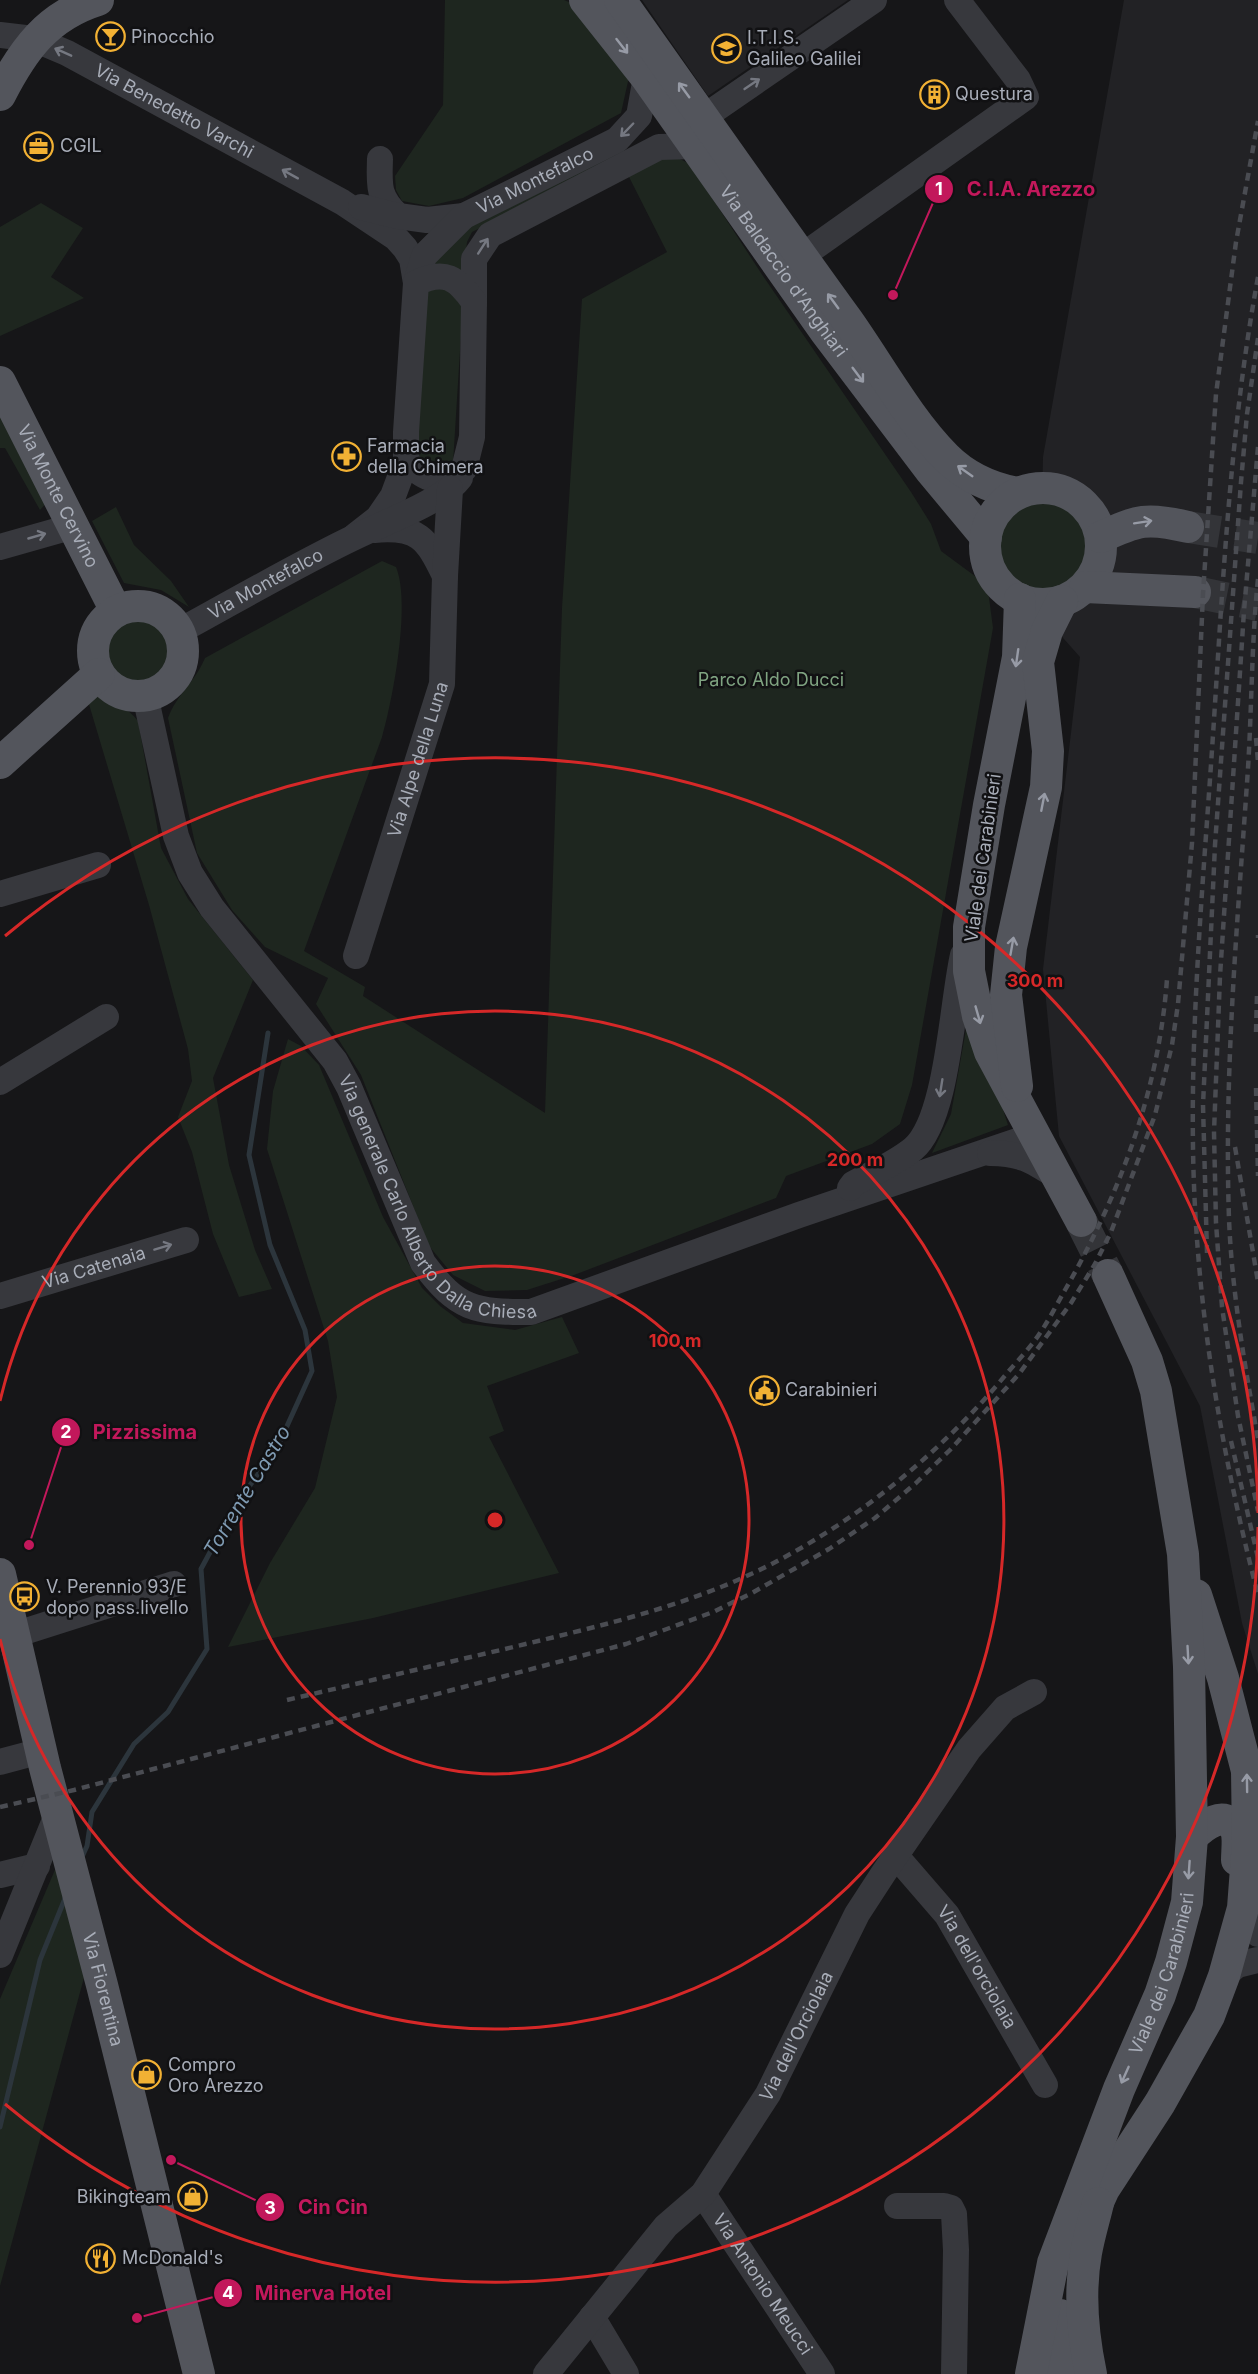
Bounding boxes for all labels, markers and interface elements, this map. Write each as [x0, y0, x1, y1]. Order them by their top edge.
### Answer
bar icon: Pinocchio [94, 21, 126, 53]
place label: Pinocchio [131, 26, 215, 47]
place label: I.T.I.S. Galileo Galilei [747, 27, 861, 69]
school or university icon: I.T.I.S. Galileo Galilei [710, 32, 742, 64]
one-way arrow [615, 38, 628, 54]
one-way arrow [55, 45, 73, 57]
street label: Via Benedetto Varchi [91, 59, 257, 162]
one-way arrow [743, 78, 759, 90]
building icon: Questura [918, 78, 950, 110]
one-way arrow [678, 83, 690, 99]
place label: Questura [955, 83, 1033, 104]
one-way arrow [619, 122, 634, 137]
office icon: CGIL [23, 130, 55, 162]
place label: CGIL [60, 135, 102, 156]
street label: Via Montefalco [473, 142, 597, 218]
one-way arrow [282, 168, 299, 180]
callout: C.I.A. Arezzo [924, 170, 1107, 208]
text: C.I.A. Arezzo [967, 177, 1095, 201]
text: 1 [935, 178, 943, 199]
street label: Via Baldaccio d'Anghiari [716, 181, 852, 361]
one-way arrow [477, 238, 489, 255]
one-way arrow [827, 293, 839, 309]
one-way arrow [852, 366, 864, 382]
street label: Via Monte Cervino [13, 421, 103, 571]
place label: Farmacia della Chimera [367, 435, 484, 477]
pharmacy icon: Farmacia della Chimera [330, 440, 362, 472]
one-way arrow [957, 465, 973, 477]
one-way arrow [1133, 516, 1153, 527]
one-way arrow [27, 530, 46, 542]
street label: Via Montefalco [204, 544, 326, 623]
one-way arrow [1011, 647, 1022, 667]
park label: Parco Aldo Ducci [698, 669, 844, 690]
street label: Via Alpe della Luna [383, 679, 452, 840]
street label: Viale dei Carabinieri [960, 772, 1005, 944]
one-way arrow [1038, 793, 1049, 812]
one-way arrow [1007, 937, 1018, 956]
text: 300 m [1007, 970, 1063, 991]
one-way arrow [973, 1006, 984, 1025]
street label: Via generale Carlo Alberto Dalla Chiesa [334, 1071, 539, 1323]
one-way arrow [935, 1078, 946, 1098]
text: 200 m [827, 1149, 883, 1170]
one-way arrow [154, 1241, 173, 1252]
street label: Via Catenaia [40, 1242, 148, 1293]
text: 100 m [649, 1330, 701, 1351]
public building icon: Carabinieri [748, 1374, 780, 1406]
place label: Carabinieri [785, 1379, 877, 1400]
callout: Pizzissima [51, 1413, 209, 1451]
text: Pizzissima [93, 1420, 197, 1444]
text: 2 [60, 1421, 72, 1442]
water label: Torrente Castro [198, 1421, 296, 1561]
centre of rings [485, 1510, 505, 1530]
place label: V. Perennio 93/E dopo pass.livello [46, 1576, 189, 1618]
bus stop icon: V. Perennio 93/E dopo pass.livello [9, 1581, 41, 1613]
one-way arrow [1183, 1644, 1194, 1664]
one-way arrow [1241, 1774, 1253, 1794]
one-way arrow [1184, 1860, 1195, 1880]
street label: Viale dei Carabinieri [1124, 1892, 1198, 2058]
street label: Via dell'orciolaia [933, 1901, 1021, 2032]
street label: Via Fiorentina [79, 1930, 128, 2048]
street label: Via dell'Orciolaia [755, 1968, 837, 2105]
place label: Compro Oro Arezzo [168, 2054, 264, 2096]
shop icon: Compro Oro Arezzo [131, 2059, 163, 2091]
one-way arrow [1119, 2065, 1130, 2084]
shop icon: Bikingteam [176, 2181, 208, 2213]
place label: Bikingteam [77, 2186, 171, 2207]
callout: Cin Cin [255, 2188, 380, 2226]
text: Cin Cin [298, 2195, 368, 2219]
text: 3 [264, 2197, 276, 2218]
street label: Via Antonio Meucci [709, 2209, 817, 2358]
restaurant icon: McDonald's [85, 2242, 117, 2274]
place label: McDonald's [122, 2247, 223, 2268]
callout: Minerva Hotel [213, 2274, 403, 2312]
text: Minerva Hotel [255, 2281, 391, 2305]
text: 4 [222, 2282, 234, 2303]

